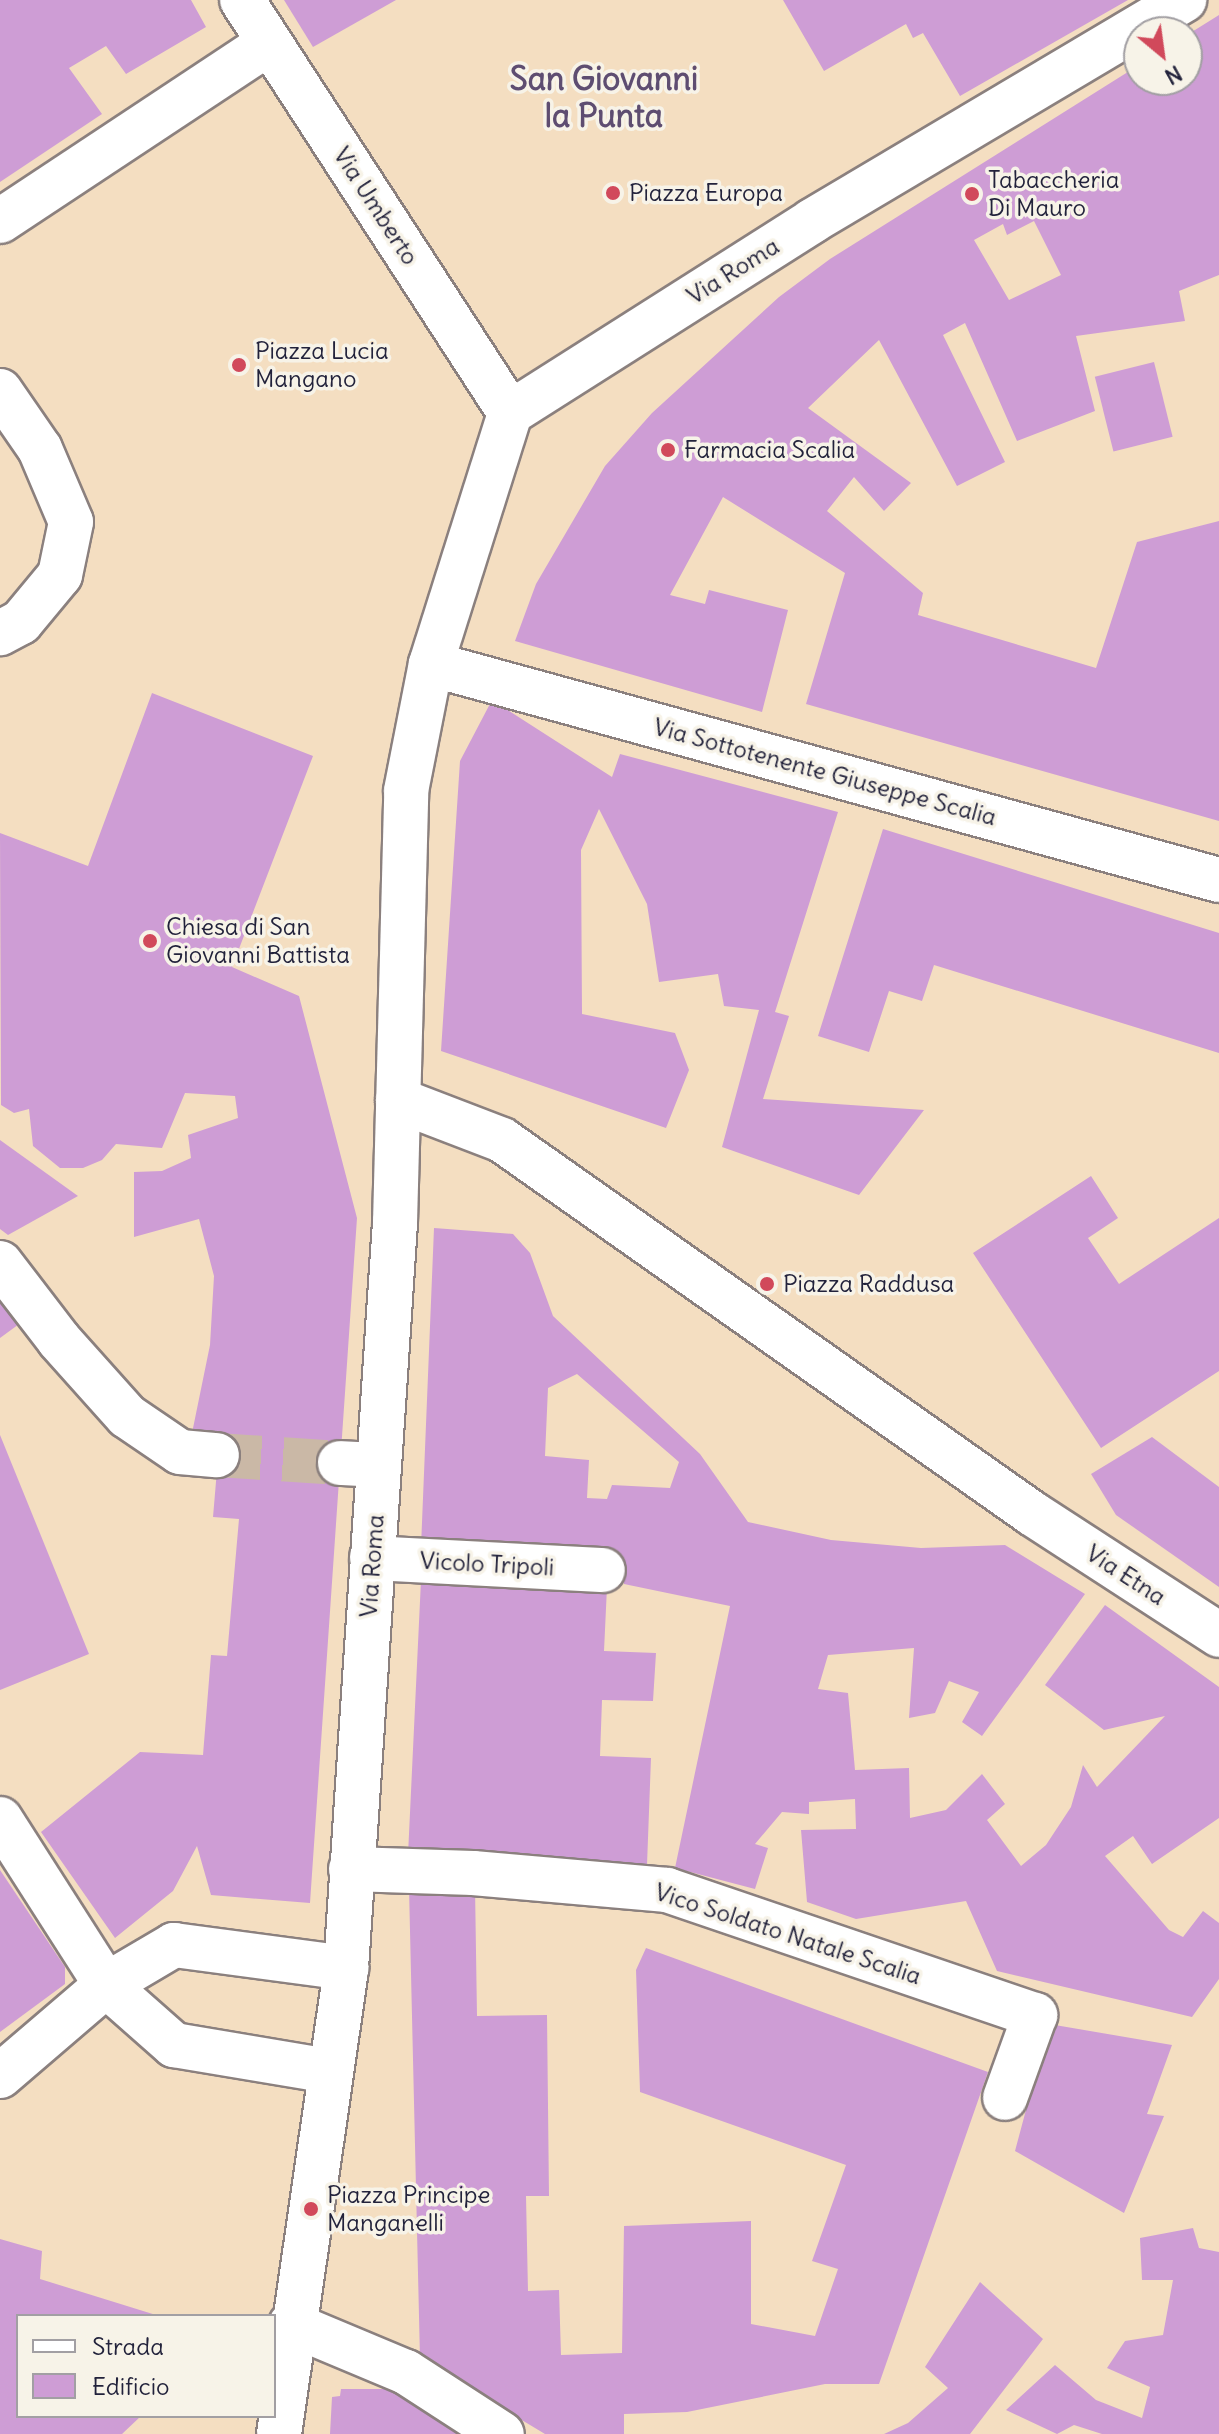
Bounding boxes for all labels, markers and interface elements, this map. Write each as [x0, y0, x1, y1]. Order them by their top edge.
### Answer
north arrow [1123, 16, 1203, 96]
text: N [1160, 59, 1187, 91]
district label: San Giovanni la Punta [510, 61, 698, 136]
street label: Via Umberto [327, 142, 425, 270]
place label: Tabaccheria Di Mauro [988, 166, 1119, 222]
place label: Piazza Europa [629, 179, 783, 207]
marker: Piazza Europa [604, 184, 622, 202]
marker: Tabaccheria Di Mauro [963, 185, 981, 203]
street label: Via Roma [682, 231, 784, 311]
place label: Piazza Lucia Mangano [255, 337, 389, 393]
marker: Piazza Lucia Mangano [230, 356, 248, 374]
place label: Farmacia Scalia [684, 436, 855, 464]
marker: Farmacia Scalia [659, 441, 677, 459]
street label: Via Sottotenente Giuseppe Scalia [650, 712, 1000, 832]
place label: Chiesa di San Giovanni Battista [166, 913, 350, 969]
marker: Chiesa di San Giovanni Battista [141, 932, 159, 950]
place label: Piazza Raddusa [783, 1270, 954, 1298]
marker: Piazza Raddusa [758, 1275, 776, 1293]
street label: Via Roma [354, 1514, 390, 1618]
street label: Via Etna [1081, 1539, 1171, 1611]
street label: Vicolo Tripoli [419, 1546, 555, 1582]
street label: Vico Soldato Natale Scalia [651, 1877, 925, 1991]
place label: Piazza Principe Manganelli [327, 2181, 490, 2237]
marker: Piazza Principe Manganelli [302, 2200, 320, 2218]
legend [16, 2314, 276, 2418]
text: Strada [92, 2331, 164, 2361]
text: Edificio [92, 2371, 170, 2401]

